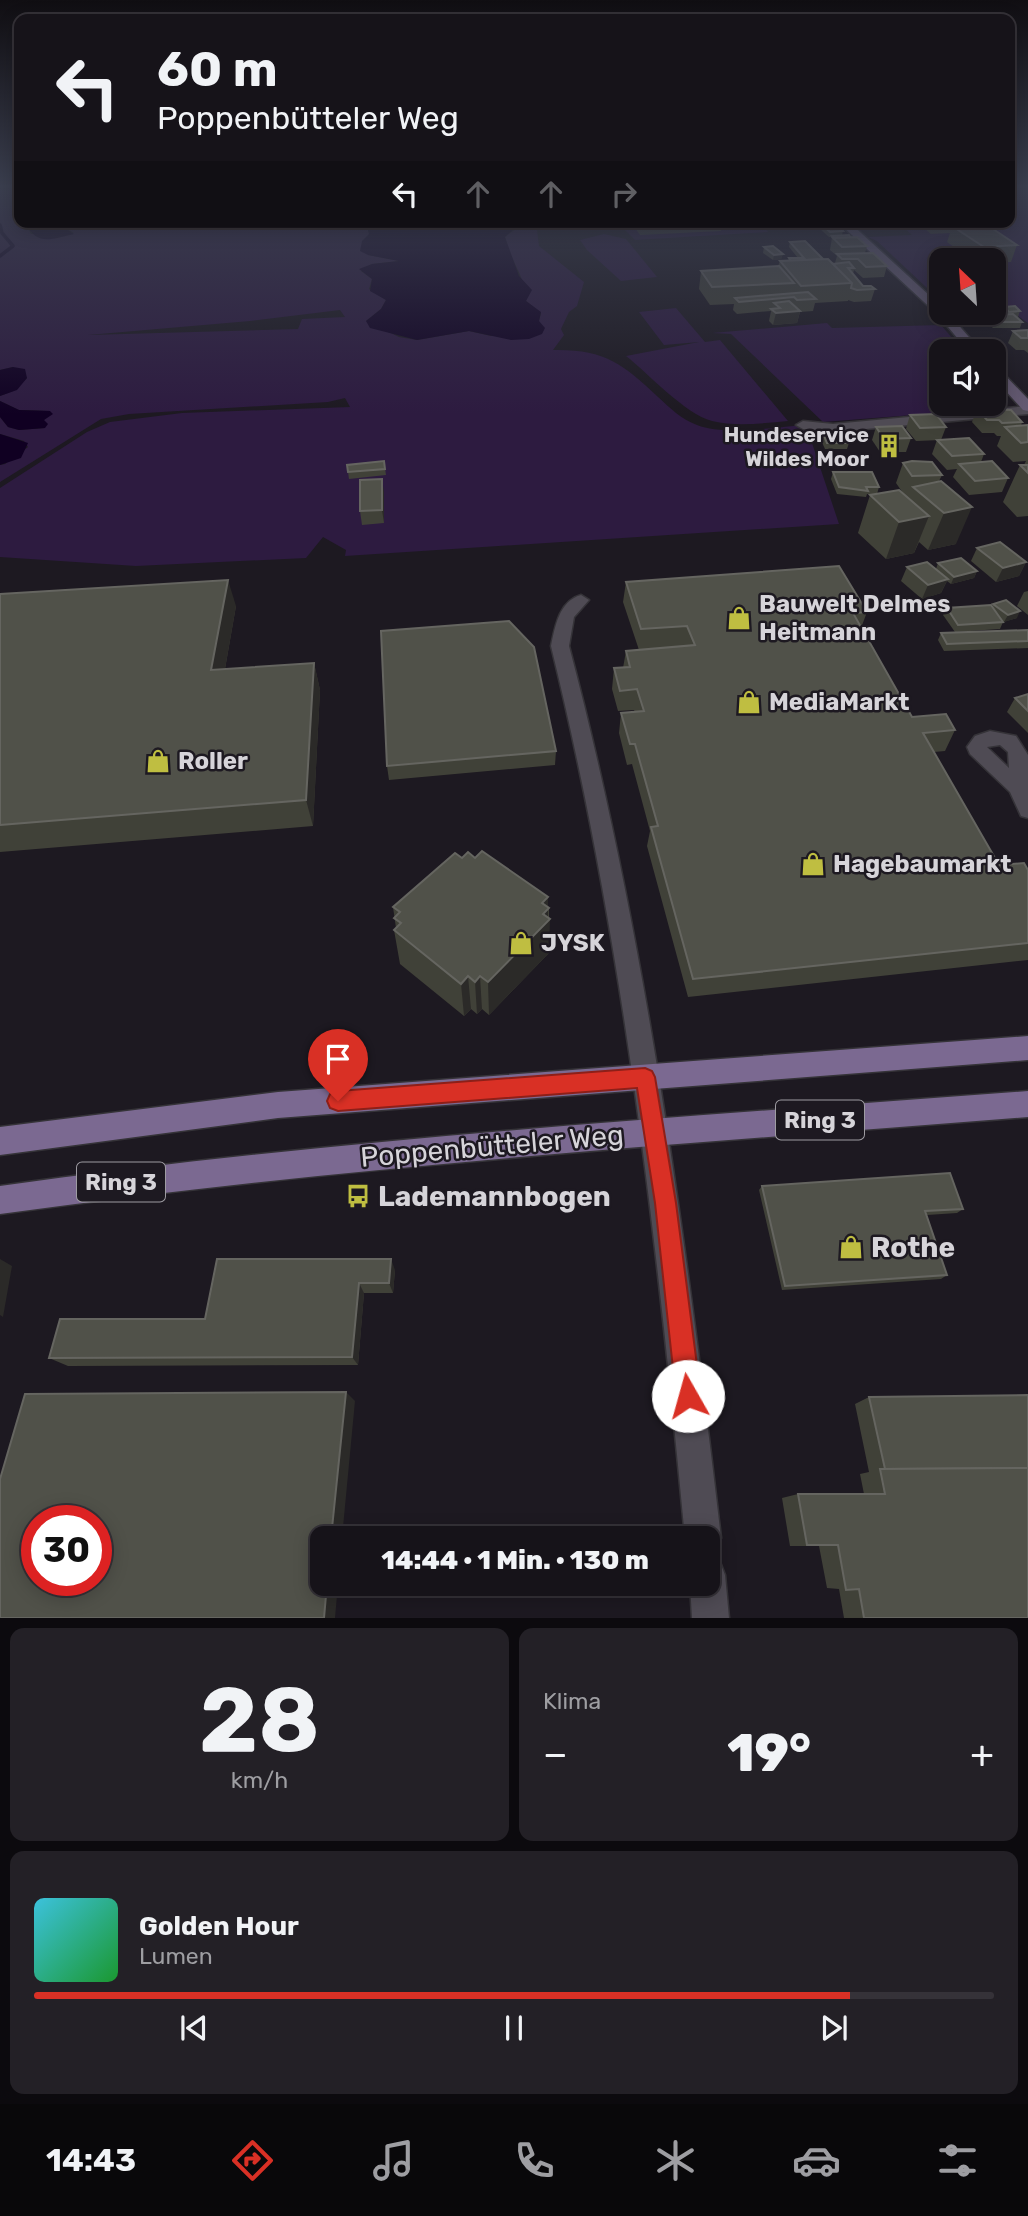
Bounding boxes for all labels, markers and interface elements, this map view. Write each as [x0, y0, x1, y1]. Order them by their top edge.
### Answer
text: 60 m [157, 40, 278, 98]
icon: left [42, 42, 133, 133]
text: Poppenbütteler Weg [157, 99, 459, 137]
icon: left [386, 175, 424, 213]
icon: ahead [459, 175, 497, 213]
icon: ahead [532, 175, 570, 213]
icon: right [605, 175, 643, 213]
north arrow [929, 248, 1006, 326]
map controls [929, 248, 1006, 416]
button: sound [929, 339, 1006, 416]
place label: Hundeservice Wildes Moor [724, 422, 869, 471]
building icon: Hundeservice Wildes Moor [875, 432, 903, 460]
place label: Bauwelt Delmes Heitmann [759, 590, 950, 646]
shop icon: Bauwelt Delmes Heitmann [725, 604, 753, 632]
shop icon: MediaMarkt [735, 688, 763, 716]
place label: MediaMarkt [769, 688, 909, 716]
shop icon: Roller [144, 747, 172, 775]
place label: Roller [178, 747, 248, 775]
shop icon: Hagebaumarkt [799, 850, 827, 878]
place label: Hagebaumarkt [833, 850, 1012, 878]
shop icon: JYSK [507, 929, 535, 957]
place label: JYSK [541, 929, 605, 957]
pin [308, 1029, 368, 1101]
icon: arrive [319, 1040, 357, 1078]
road number: Ring 3 [776, 1100, 864, 1140]
street label: Poppenbütteler Weg [359, 1118, 625, 1174]
road number: Ring 3 [77, 1162, 165, 1202]
place label: Lademannbogen [378, 1180, 611, 1213]
bus stop icon: Lademannbogen [344, 1182, 372, 1210]
place label: Rothe [871, 1231, 955, 1264]
shop icon: Rothe [837, 1233, 865, 1261]
position arrow [651, 1359, 725, 1433]
speed limit sign: 30 [21, 1505, 112, 1596]
text: 14:44 · 1 Min. · 130 m [381, 1545, 649, 1576]
text: 28 [199, 1666, 320, 1774]
text: Klima [543, 1687, 601, 1715]
text: 19° [727, 1722, 811, 1784]
text: − [543, 1731, 568, 1777]
text: + [970, 1731, 994, 1777]
text: km/h [231, 1766, 288, 1794]
text: Golden Hour [139, 1911, 299, 1942]
text: Lumen [139, 1942, 213, 1970]
icon: previous [175, 2009, 213, 2047]
icon: pause [495, 2009, 533, 2047]
icon: next [815, 2009, 853, 2047]
icon: directions [228, 2136, 277, 2185]
icon: music [369, 2136, 418, 2185]
icon: phone [510, 2136, 559, 2185]
icon: climate [651, 2136, 700, 2185]
icon: car [792, 2136, 841, 2185]
icon: filters [933, 2136, 982, 2185]
text: 14:43 [46, 2141, 136, 2179]

